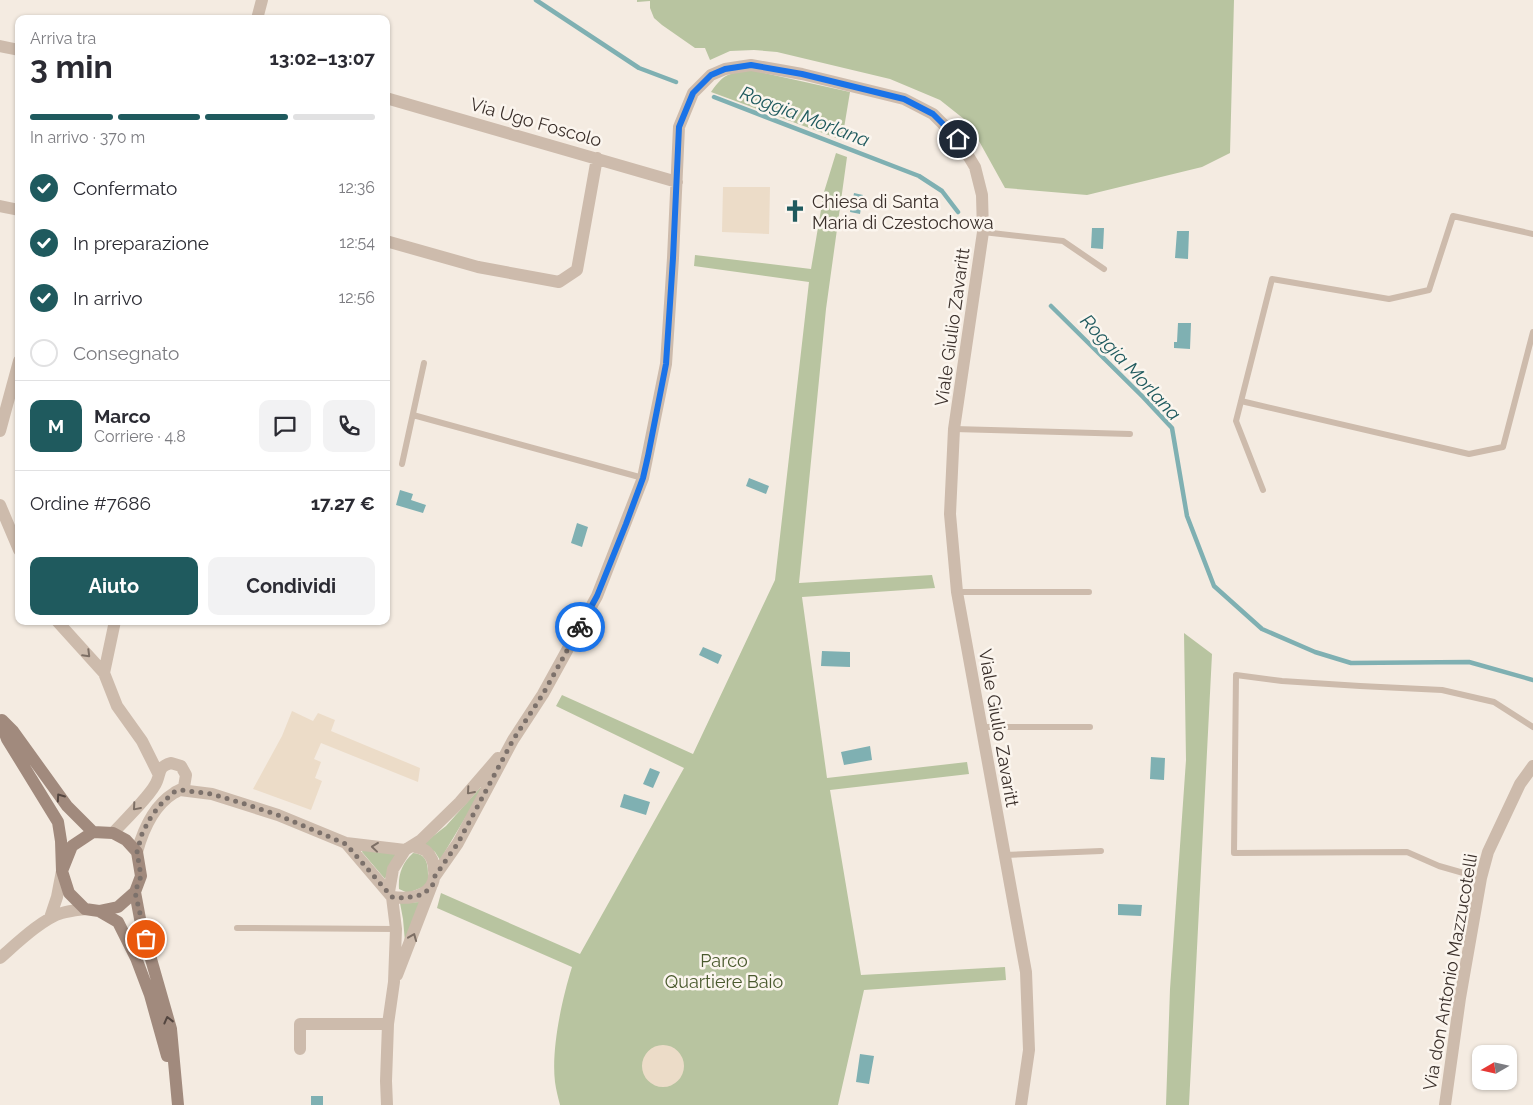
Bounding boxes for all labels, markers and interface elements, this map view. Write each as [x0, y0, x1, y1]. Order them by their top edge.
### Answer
text: Arriva tra [30, 29, 96, 48]
text: 13:02–13:07 [269, 47, 375, 69]
text: 3 min [30, 48, 113, 85]
water label: Roggia Morlana [737, 81, 873, 151]
street label: Via Ugo Foscolo [468, 93, 604, 151]
pin [937, 118, 979, 160]
icon: home [944, 125, 972, 153]
text: In arrivo · 370 m [30, 128, 145, 147]
icon: check [30, 174, 58, 202]
text: Confermato [73, 177, 177, 199]
text: 12:36 [339, 178, 375, 197]
place label: Chiesa di Santa Maria di Czestochowa [812, 191, 994, 233]
church icon: Chiesa di Santa Maria di Czestochowa [782, 198, 808, 224]
icon: check [30, 229, 58, 257]
text: In preparazione [73, 232, 209, 254]
text: 12:54 [339, 233, 375, 252]
street label: Viale Giulio Zavaritt [930, 246, 974, 408]
icon: check [30, 284, 58, 312]
text: In arrivo [73, 287, 143, 309]
text: 12:56 [338, 288, 375, 307]
water label: Roggia Morlana [1076, 309, 1186, 425]
text: Consegnato [73, 342, 179, 364]
button: chat [259, 400, 311, 452]
button: phone [323, 400, 375, 452]
text: Marco [94, 405, 151, 427]
text: M [48, 415, 64, 437]
text: Corriere · 4.8 [94, 427, 186, 446]
text: Ordine #7686 [30, 492, 151, 514]
text: 17.27 € [311, 492, 375, 514]
button: Aiuto [30, 557, 198, 615]
button: Condividi [208, 557, 375, 615]
courier [555, 602, 605, 652]
icon: bike [566, 613, 594, 641]
street label: Viale Giulio Zavaritt [975, 647, 1023, 809]
one-way arrow [81, 649, 90, 658]
one-way arrow [467, 785, 476, 794]
one-way arrow [57, 793, 66, 802]
one-way arrow [133, 802, 142, 811]
one-way arrow [371, 842, 379, 853]
street label: Via don Antonio Mazzucotelli [1419, 852, 1481, 1092]
pin [125, 918, 167, 960]
icon: bag [132, 925, 160, 953]
one-way arrow [406, 933, 417, 942]
park label: Parco Quartiere Baio [665, 950, 784, 992]
one-way arrow [164, 1017, 174, 1025]
north arrow [1472, 1045, 1518, 1090]
map controls [1472, 1045, 1517, 1090]

